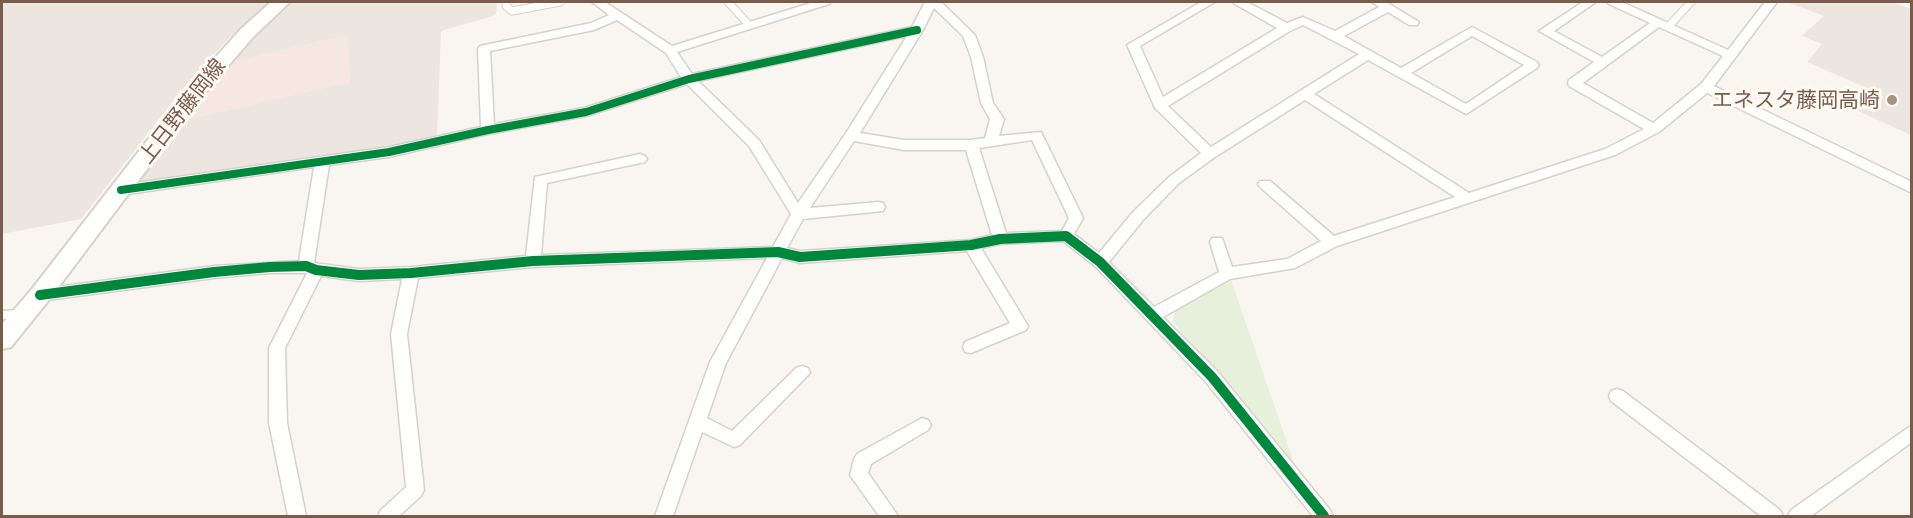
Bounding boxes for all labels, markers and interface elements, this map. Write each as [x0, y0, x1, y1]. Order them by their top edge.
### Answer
street label: 上日野藤岡線 [133, 54, 231, 168]
place label: エネスタ藤岡高崎 [1712, 87, 1880, 113]
marker: エネスタ藤岡高崎 [1885, 93, 1899, 107]

